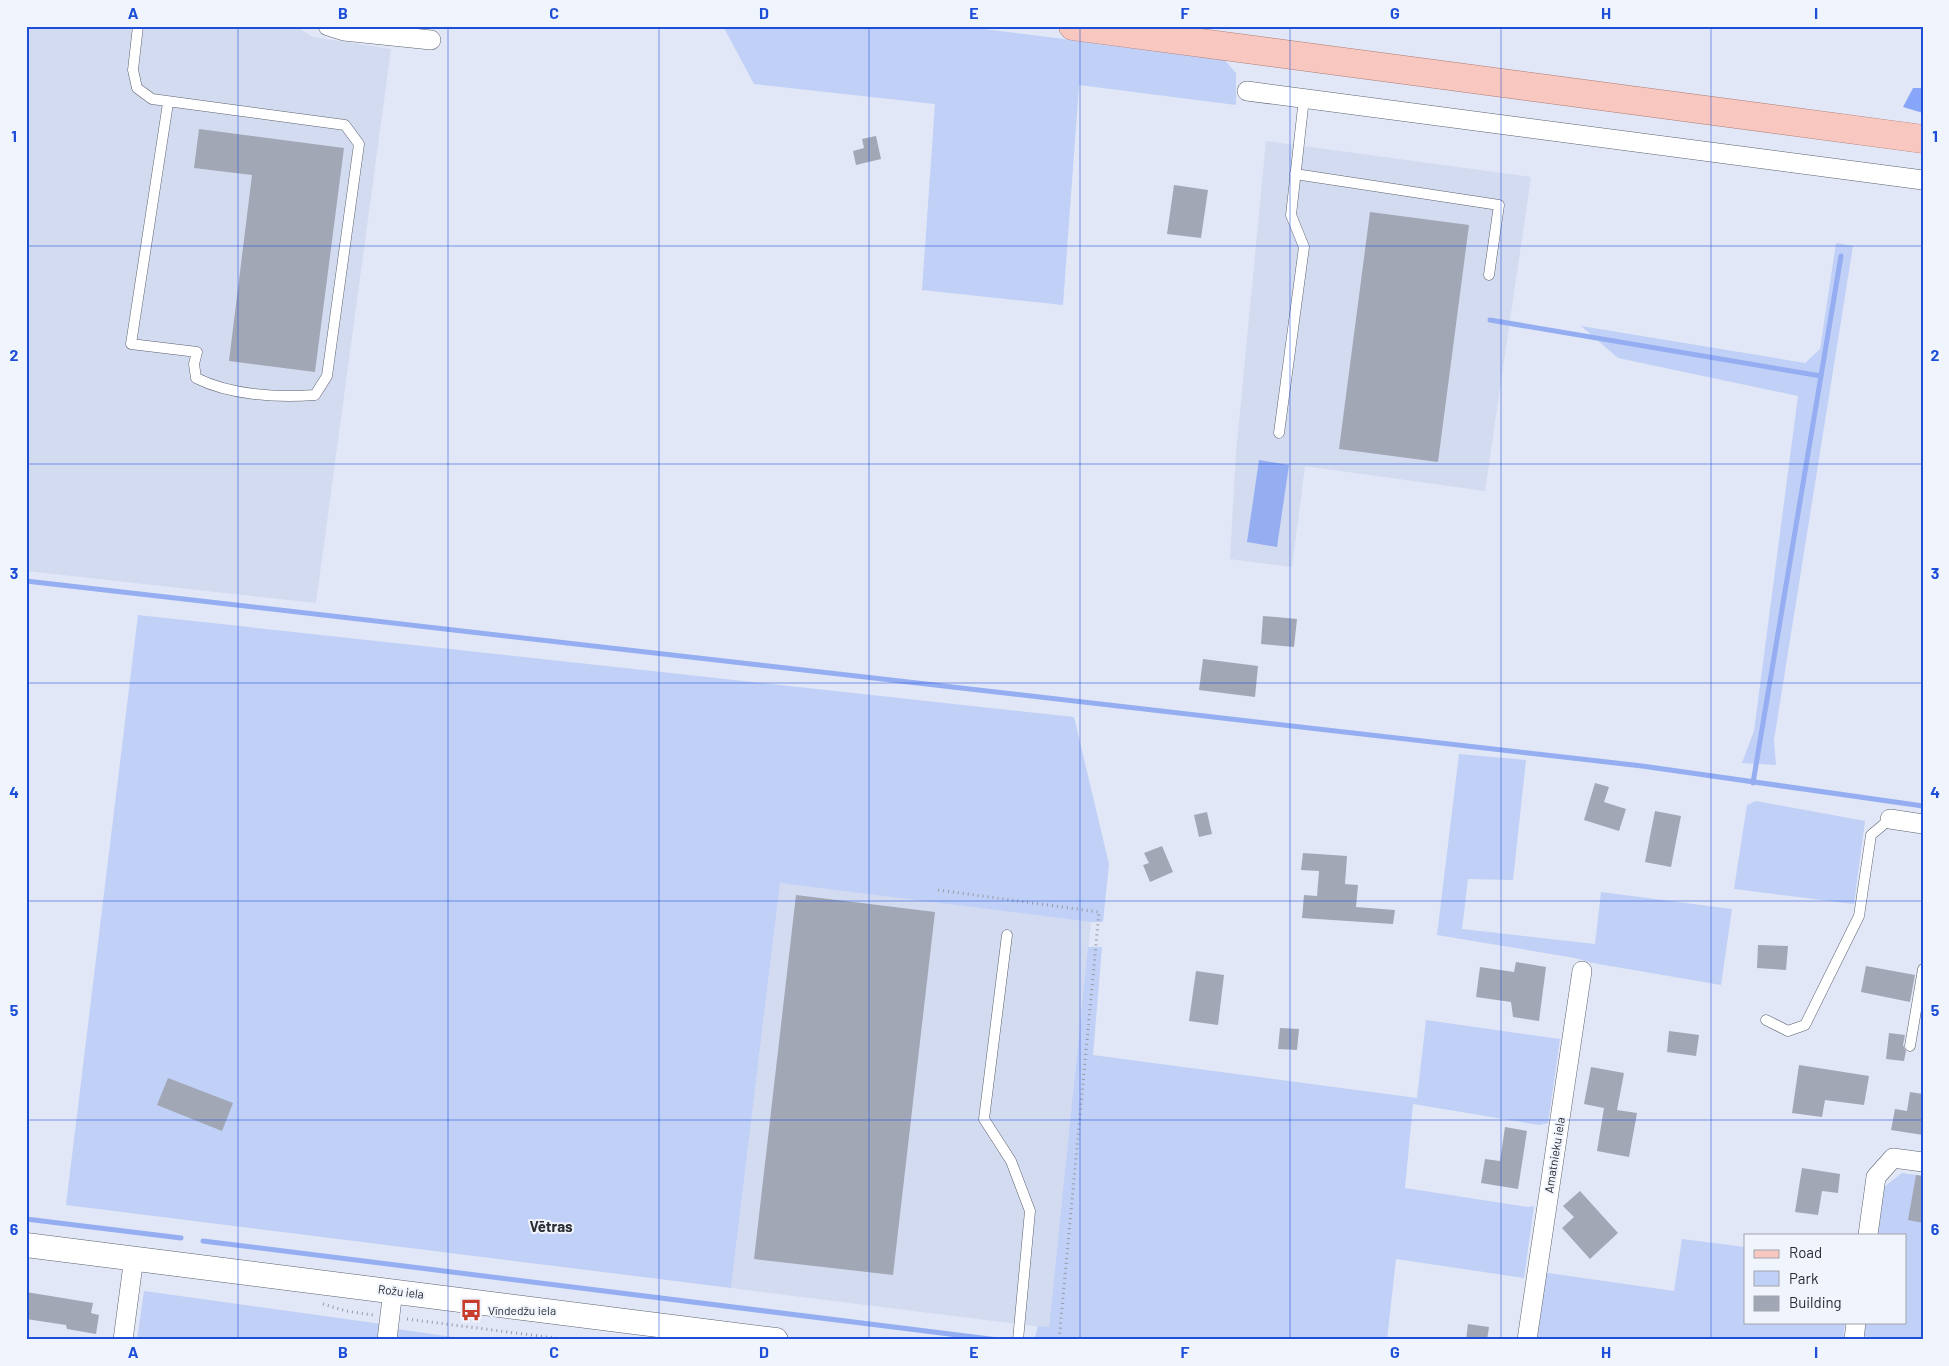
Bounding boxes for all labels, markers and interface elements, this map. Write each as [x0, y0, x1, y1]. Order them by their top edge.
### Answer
text: A [128, 3, 139, 22]
text: B [338, 3, 348, 22]
text: C [549, 3, 559, 22]
text: D [759, 3, 769, 22]
text: E [969, 3, 979, 22]
text: F [1181, 3, 1190, 22]
text: G [1390, 3, 1400, 22]
text: H [1601, 3, 1611, 22]
text: I [1814, 3, 1818, 22]
text: 1 [11, 126, 17, 145]
text: 1 [1932, 126, 1938, 145]
text: 2 [10, 345, 19, 364]
text: 2 [1931, 345, 1940, 364]
text: 3 [10, 563, 18, 582]
text: 3 [1931, 563, 1939, 582]
text: 4 [9, 782, 19, 801]
text: 4 [1930, 782, 1940, 801]
text: 5 [10, 1000, 19, 1019]
text: 5 [1931, 1000, 1940, 1019]
street label: Amatnieku iela [1541, 1116, 1567, 1194]
district label: Vētras [529, 1217, 573, 1235]
text: 6 [10, 1219, 19, 1238]
text: 6 [1931, 1219, 1940, 1238]
legend [1744, 1234, 1906, 1324]
text: Road [1789, 1243, 1822, 1261]
text: Park [1789, 1269, 1819, 1287]
street label: Rožu iela [377, 1281, 425, 1301]
text: Building [1789, 1293, 1842, 1311]
bus stop icon: Vīndedžu iela [458, 1297, 484, 1323]
place label: Vīndedžu iela [488, 1303, 556, 1317]
text: A [128, 1342, 139, 1361]
text: B [338, 1342, 348, 1361]
text: C [549, 1342, 559, 1361]
text: D [759, 1342, 769, 1361]
text: E [969, 1342, 979, 1361]
text: F [1181, 1342, 1190, 1361]
text: G [1390, 1342, 1400, 1361]
text: H [1601, 1342, 1611, 1361]
text: I [1814, 1342, 1818, 1361]

